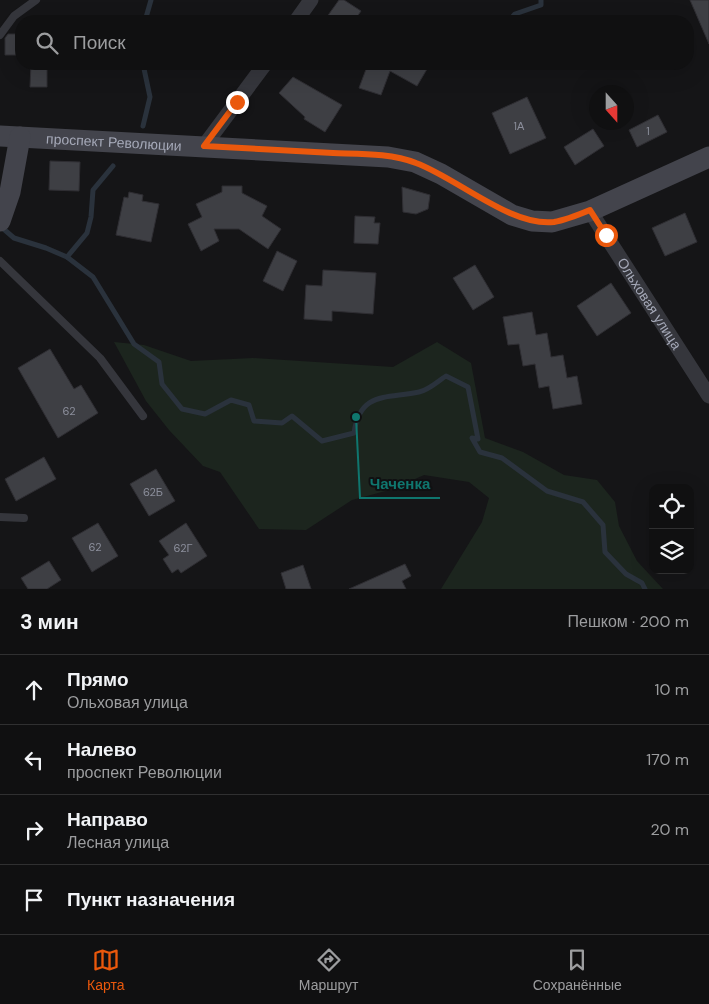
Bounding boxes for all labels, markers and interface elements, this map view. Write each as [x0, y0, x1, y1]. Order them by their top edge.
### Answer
search box [15, 15, 694, 70]
icon: search [33, 29, 61, 57]
text: Поиск [73, 30, 126, 55]
north arrow [589, 85, 634, 130]
route end [226, 91, 249, 114]
house number: 1А [514, 119, 525, 133]
house number: 1 [646, 124, 650, 138]
street label: проспект Революции [46, 130, 182, 155]
route start [595, 224, 618, 247]
street label: Ольховая улица [613, 254, 686, 353]
house number: 62 [63, 404, 75, 418]
callout: Чаченка [360, 468, 440, 498]
text: Чаченка [370, 474, 431, 494]
map controls [649, 484, 694, 574]
button: locate [649, 484, 694, 529]
house number: 62Б [143, 485, 163, 499]
button: layers [649, 529, 694, 574]
house number: 62 [89, 540, 101, 554]
house number: 62Г [174, 541, 192, 555]
text: 3 мин [20, 608, 79, 636]
text: Пешком · 200 m [568, 611, 689, 632]
text: Прямо [67, 667, 129, 692]
icon: ahead [20, 676, 48, 704]
text: 10 m [655, 679, 689, 700]
text: Ольховая улица [67, 692, 188, 713]
text: Налево [67, 737, 137, 762]
icon: left [20, 746, 48, 774]
text: 170 m [646, 749, 689, 770]
text: проспект Революции [67, 762, 222, 783]
text: Направо [67, 807, 148, 832]
icon: right [20, 816, 48, 844]
text: 20 m [650, 819, 689, 840]
text: Лесная улица [67, 832, 169, 853]
icon: arrive [20, 886, 48, 914]
text: Пункт назначения [67, 887, 235, 912]
tab: Карта [87, 946, 125, 994]
tab: Маршрут [299, 946, 358, 994]
tab: Сохранённые [533, 946, 622, 994]

